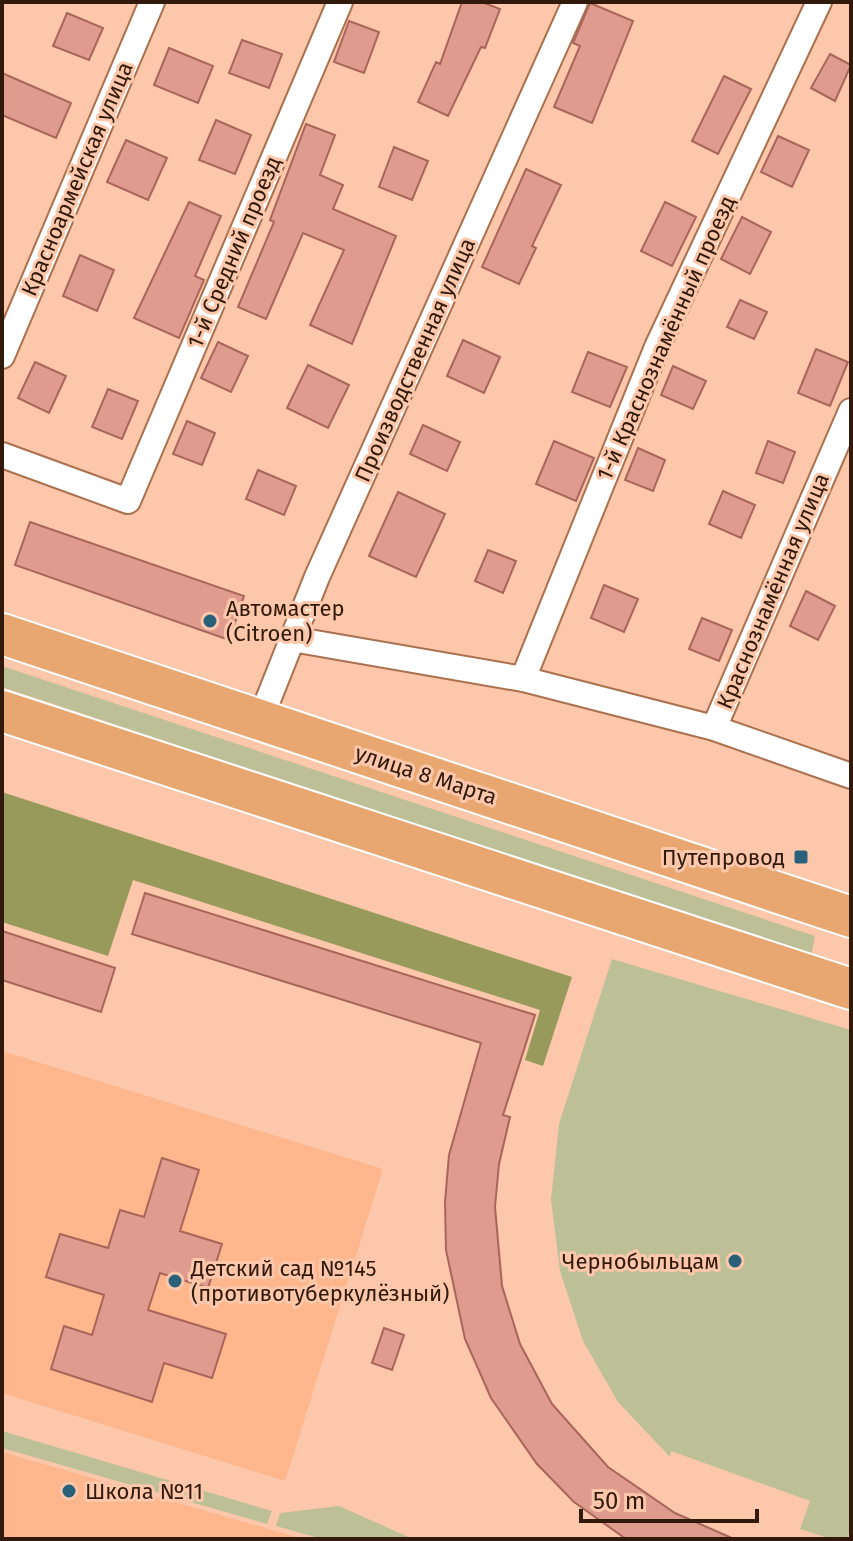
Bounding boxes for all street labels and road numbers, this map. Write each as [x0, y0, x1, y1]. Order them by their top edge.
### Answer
street label: Красноармейская улица [15, 58, 139, 300]
street label: 1-й Средний проезд [181, 152, 287, 352]
street label: 1-й Краснознамённый проезд [591, 192, 741, 484]
street label: Производственная улица [349, 234, 481, 486]
street label: Краснознамённая улица [711, 469, 835, 713]
street label: улица 8 Марта [352, 739, 500, 811]

